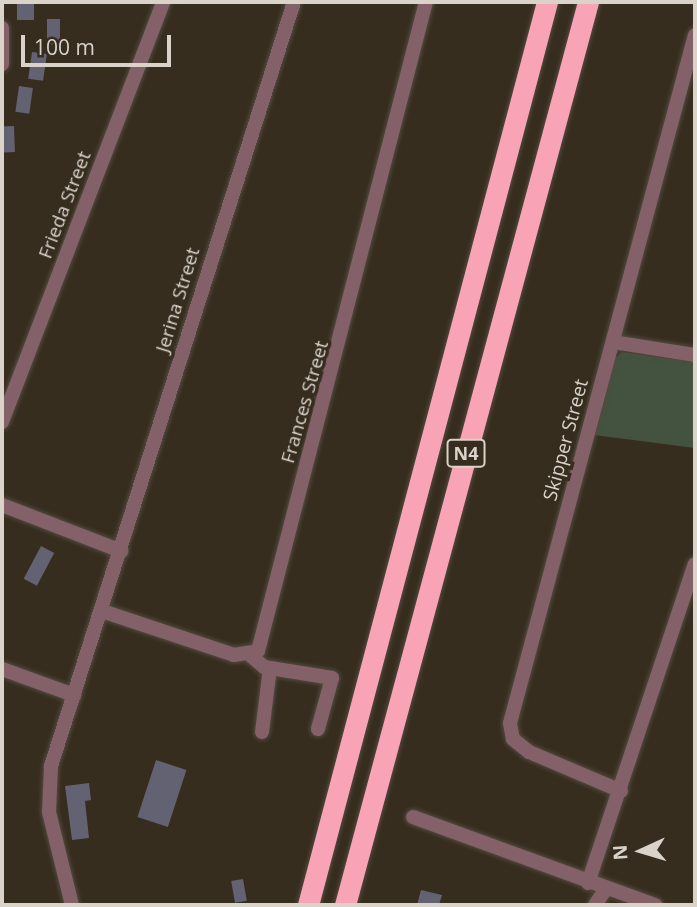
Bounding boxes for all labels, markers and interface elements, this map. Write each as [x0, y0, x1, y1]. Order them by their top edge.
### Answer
scale bar [24, 21, 175, 65]
text: 100 m [34, 33, 95, 61]
street label: Frieda Street [34, 148, 96, 262]
street label: Jerina Street [151, 245, 205, 355]
street label: Frances Street [277, 338, 333, 466]
street label: Skipper Street [539, 377, 593, 503]
road number: N4 [445, 438, 487, 467]
north arrow [606, 816, 676, 886]
text: N [607, 844, 634, 861]

